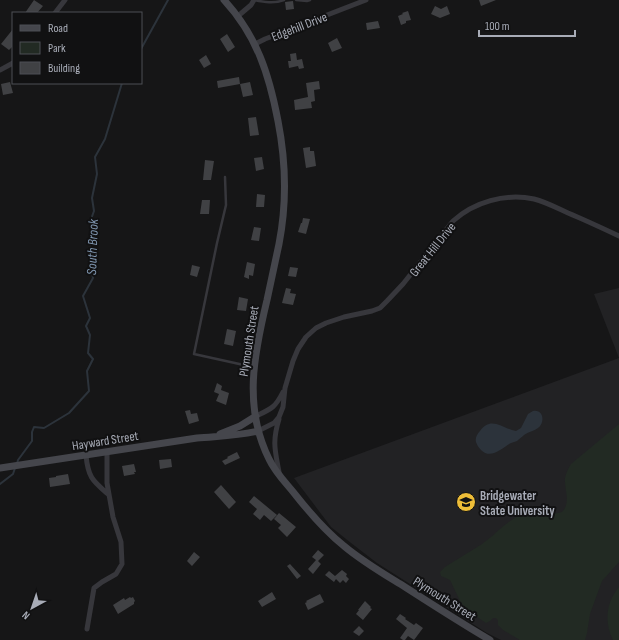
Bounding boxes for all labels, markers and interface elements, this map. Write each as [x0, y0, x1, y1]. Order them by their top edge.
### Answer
street label: Edgehill Drive [269, 9, 330, 45]
legend [12, 12, 142, 84]
scale bar [479, 12, 575, 38]
text: 100 m [485, 19, 510, 34]
text: Road [48, 21, 68, 36]
text: Park [48, 41, 66, 56]
text: Building [48, 61, 80, 76]
water label: South Brook [83, 218, 102, 275]
street label: Great Hill Drive [406, 219, 459, 280]
street label: Plymouth Street [236, 305, 262, 378]
street label: Hayward Street [71, 428, 140, 454]
place label: Bridgewater State University [480, 488, 555, 519]
school or university icon: Bridgewater State University [455, 491, 477, 513]
street label: Plymouth Street [410, 573, 479, 624]
north arrow [12, 588, 52, 628]
text: N [19, 608, 32, 622]

